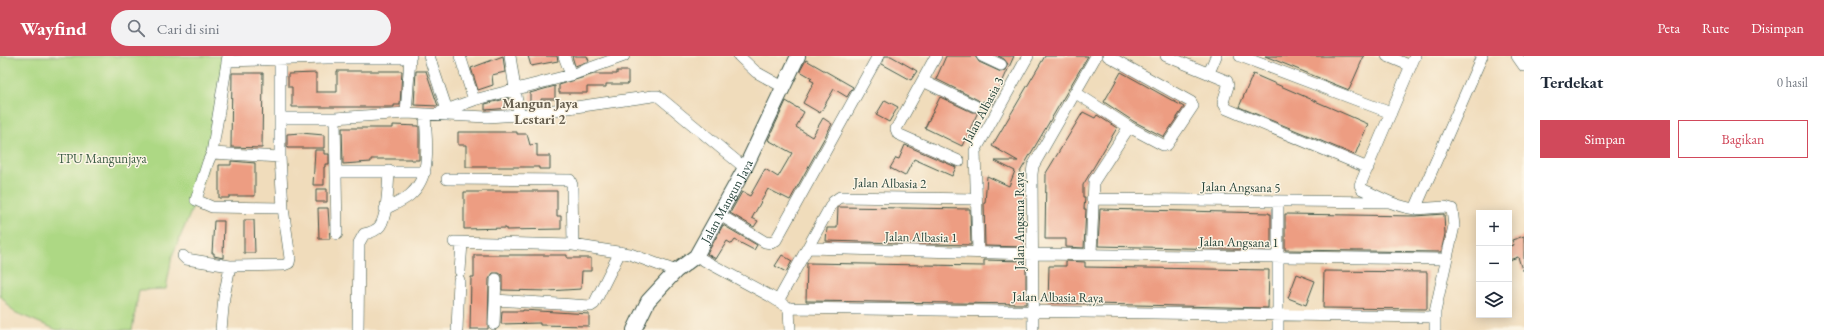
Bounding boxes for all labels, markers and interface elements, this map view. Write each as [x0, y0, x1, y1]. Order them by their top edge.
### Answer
search box [111, 10, 391, 46]
text: Wayfind [20, 16, 87, 41]
icon: search [125, 17, 147, 39]
text: Cari di sini [157, 19, 219, 38]
text: Peta [1658, 19, 1680, 37]
text: Rute [1702, 19, 1729, 37]
text: Disimpan [1751, 19, 1804, 37]
text: Terdekat [1540, 71, 1603, 93]
street label: Jalan Albasia 3 [958, 74, 1008, 147]
text: 0 hasil [1777, 74, 1808, 91]
district label: Mangun Jaya Lestari 2 [502, 94, 579, 128]
button: Simpan [1540, 120, 1670, 158]
button: Bagikan [1678, 120, 1808, 158]
park label: TPU Mangunjaya [57, 150, 148, 167]
street label: Jalan Mangun Jaya [696, 156, 757, 247]
street label: Jalan Angsana Raya [1011, 171, 1028, 271]
street label: Jalan Albasia 2 [853, 174, 927, 192]
street label: Jalan Angsana 5 [1200, 178, 1281, 196]
map controls [1476, 210, 1512, 318]
button: + [1476, 210, 1512, 246]
street label: Jalan Albasia 1 [884, 228, 957, 246]
street label: Jalan Angsana 1 [1198, 233, 1279, 251]
button: − [1476, 246, 1512, 282]
button: layers [1476, 282, 1512, 318]
street label: Jalan Albasia Raya [1011, 288, 1105, 306]

